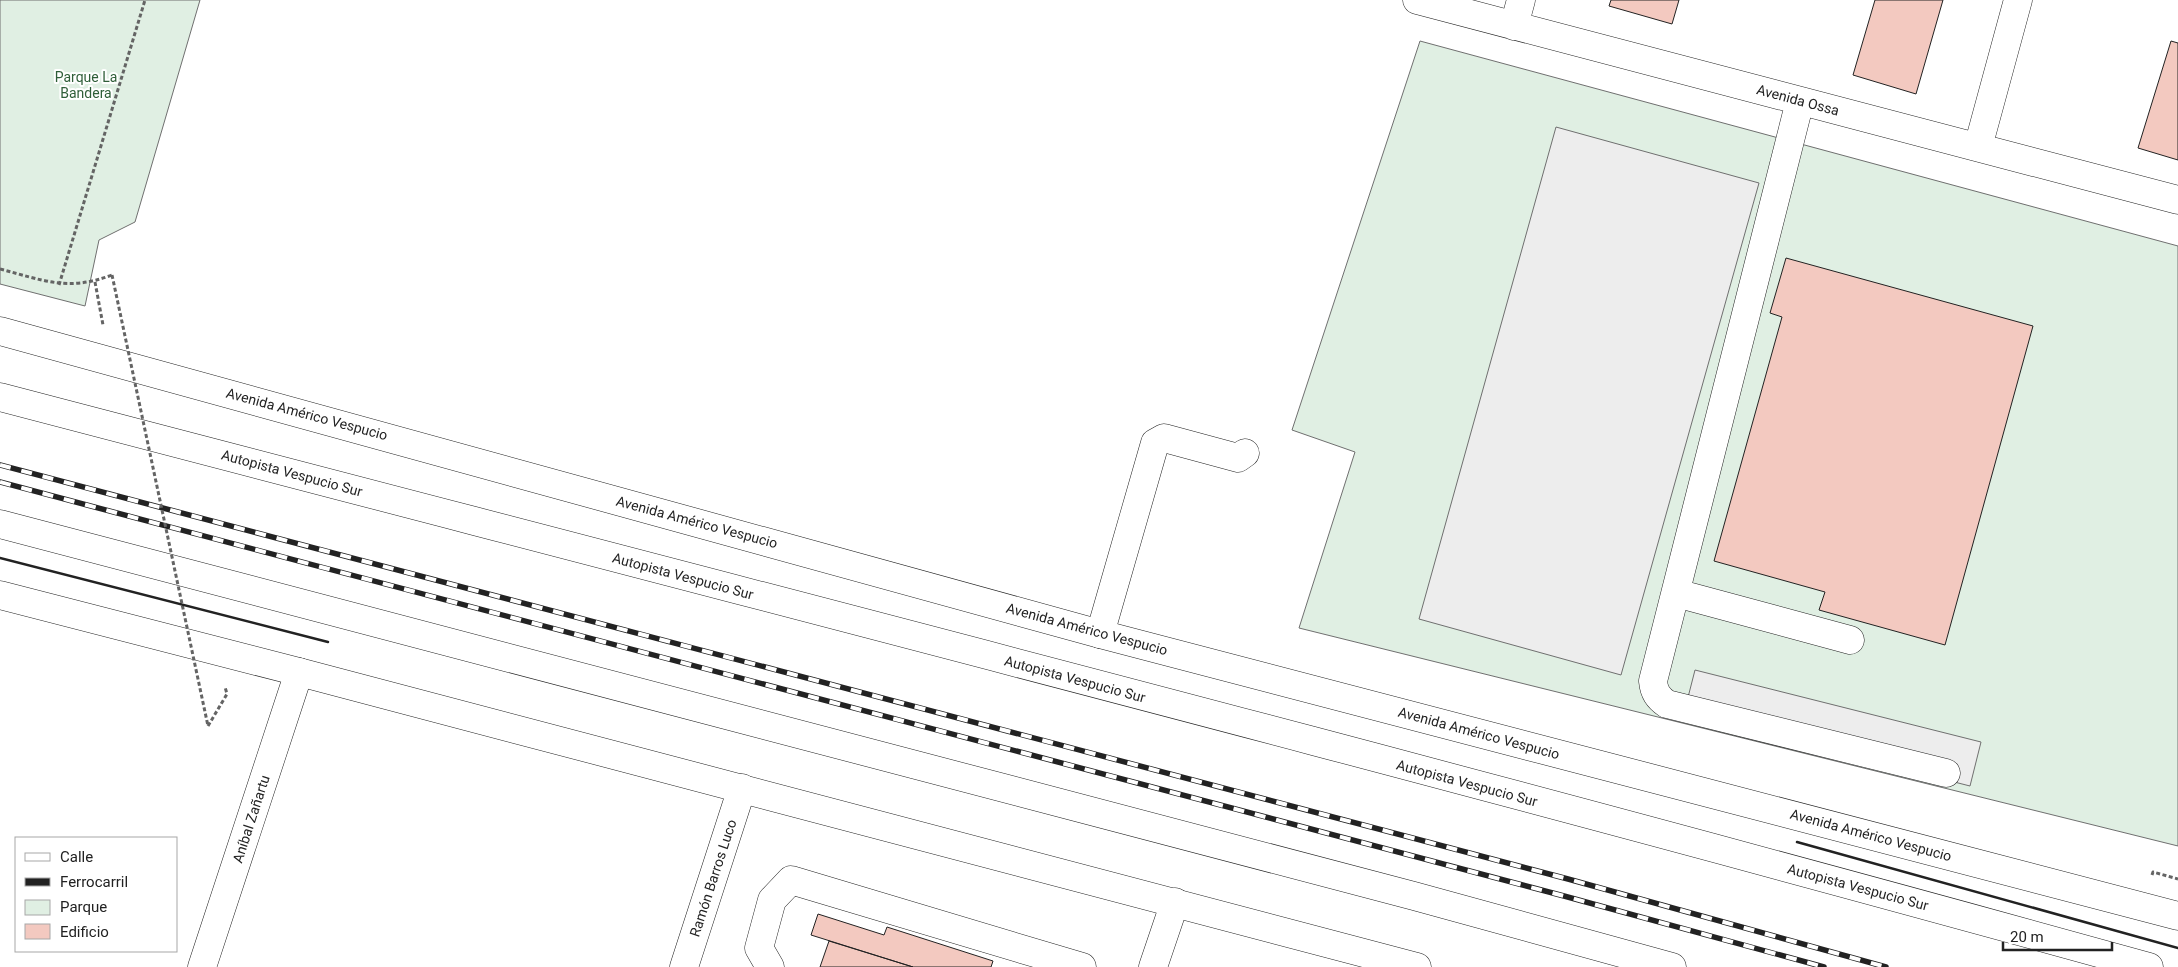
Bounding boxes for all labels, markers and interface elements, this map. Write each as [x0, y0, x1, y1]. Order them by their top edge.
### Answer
park label: Parque La Bandera [55, 69, 117, 101]
street label: Avenida Ossa [1755, 81, 1841, 119]
street label: Avenida Américo Vespucio [225, 385, 389, 443]
street label: Autopista Vespucio Sur [220, 446, 364, 500]
street label: Avenida Américo Vespucio [615, 493, 779, 551]
street label: Autopista Vespucio Sur [611, 549, 755, 603]
street label: Avenida Américo Vespucio [1005, 600, 1169, 658]
street label: Autopista Vespucio Sur [1003, 652, 1147, 706]
street label: Avenida Américo Vespucio [1397, 704, 1561, 762]
street label: Autopista Vespucio Sur [1395, 756, 1539, 810]
street label: Aníbal Zañartu [229, 773, 273, 865]
street label: Avenida Américo Vespucio [1789, 806, 1953, 864]
street label: Ramón Barros Luco [686, 817, 740, 939]
legend [15, 837, 178, 952]
text: Calle [60, 848, 93, 866]
street label: Autopista Vespucio Sur [1786, 860, 1930, 914]
text: Ferrocarril [60, 873, 128, 891]
text: Parque [60, 898, 107, 916]
scale bar [2003, 920, 2112, 952]
text: Edificio [60, 923, 109, 941]
text: 20 m [2010, 928, 2044, 946]

